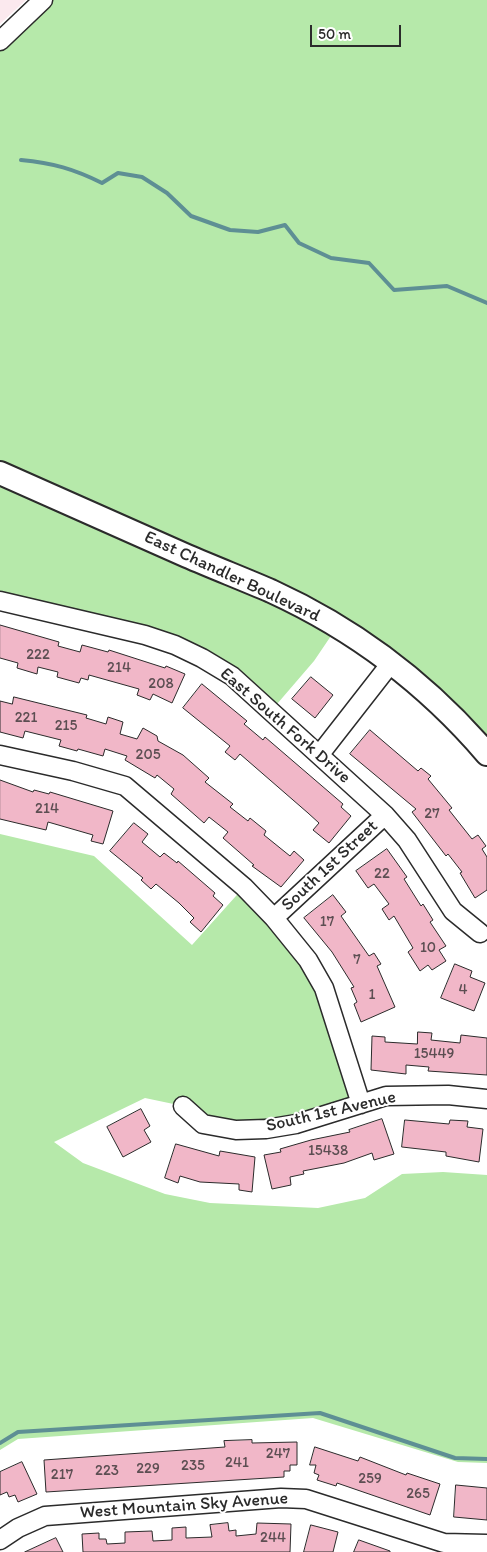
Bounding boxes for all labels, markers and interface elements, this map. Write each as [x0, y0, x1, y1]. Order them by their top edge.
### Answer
scale bar [312, 15, 403, 47]
text: 50 m [318, 25, 351, 43]
street label: East Chandler Boulevard [141, 527, 323, 627]
house number: 222 [26, 646, 50, 664]
house number: 214 [107, 659, 131, 677]
street label: East South Fork Drive [215, 663, 355, 789]
house number: 208 [148, 675, 174, 693]
house number: 221 [15, 709, 37, 727]
house number: 215 [55, 717, 77, 735]
house number: 205 [135, 746, 161, 764]
house number: 214 [35, 800, 59, 818]
house number: 27 [424, 805, 440, 823]
street label: South 1st Street [277, 816, 383, 916]
house number: 22 [374, 865, 390, 883]
house number: 17 [320, 913, 334, 931]
house number: 10 [420, 939, 436, 957]
house number: 7 [353, 951, 361, 969]
house number: 4 [458, 981, 468, 999]
house number: 1 [369, 986, 375, 1004]
house number: 15449 [414, 1045, 454, 1063]
street label: South 1st Avenue [264, 1087, 398, 1137]
house number: 15438 [308, 1142, 348, 1160]
house number: 247 [266, 1445, 290, 1463]
house number: 241 [225, 1454, 249, 1472]
house number: 235 [181, 1457, 205, 1475]
house number: 229 [136, 1460, 160, 1478]
house number: 223 [95, 1462, 119, 1480]
house number: 217 [51, 1466, 73, 1484]
house number: 259 [358, 1470, 382, 1488]
house number: 265 [406, 1485, 430, 1503]
street label: West Mountain Sky Avenue [79, 1488, 289, 1524]
house number: 244 [260, 1529, 286, 1547]

